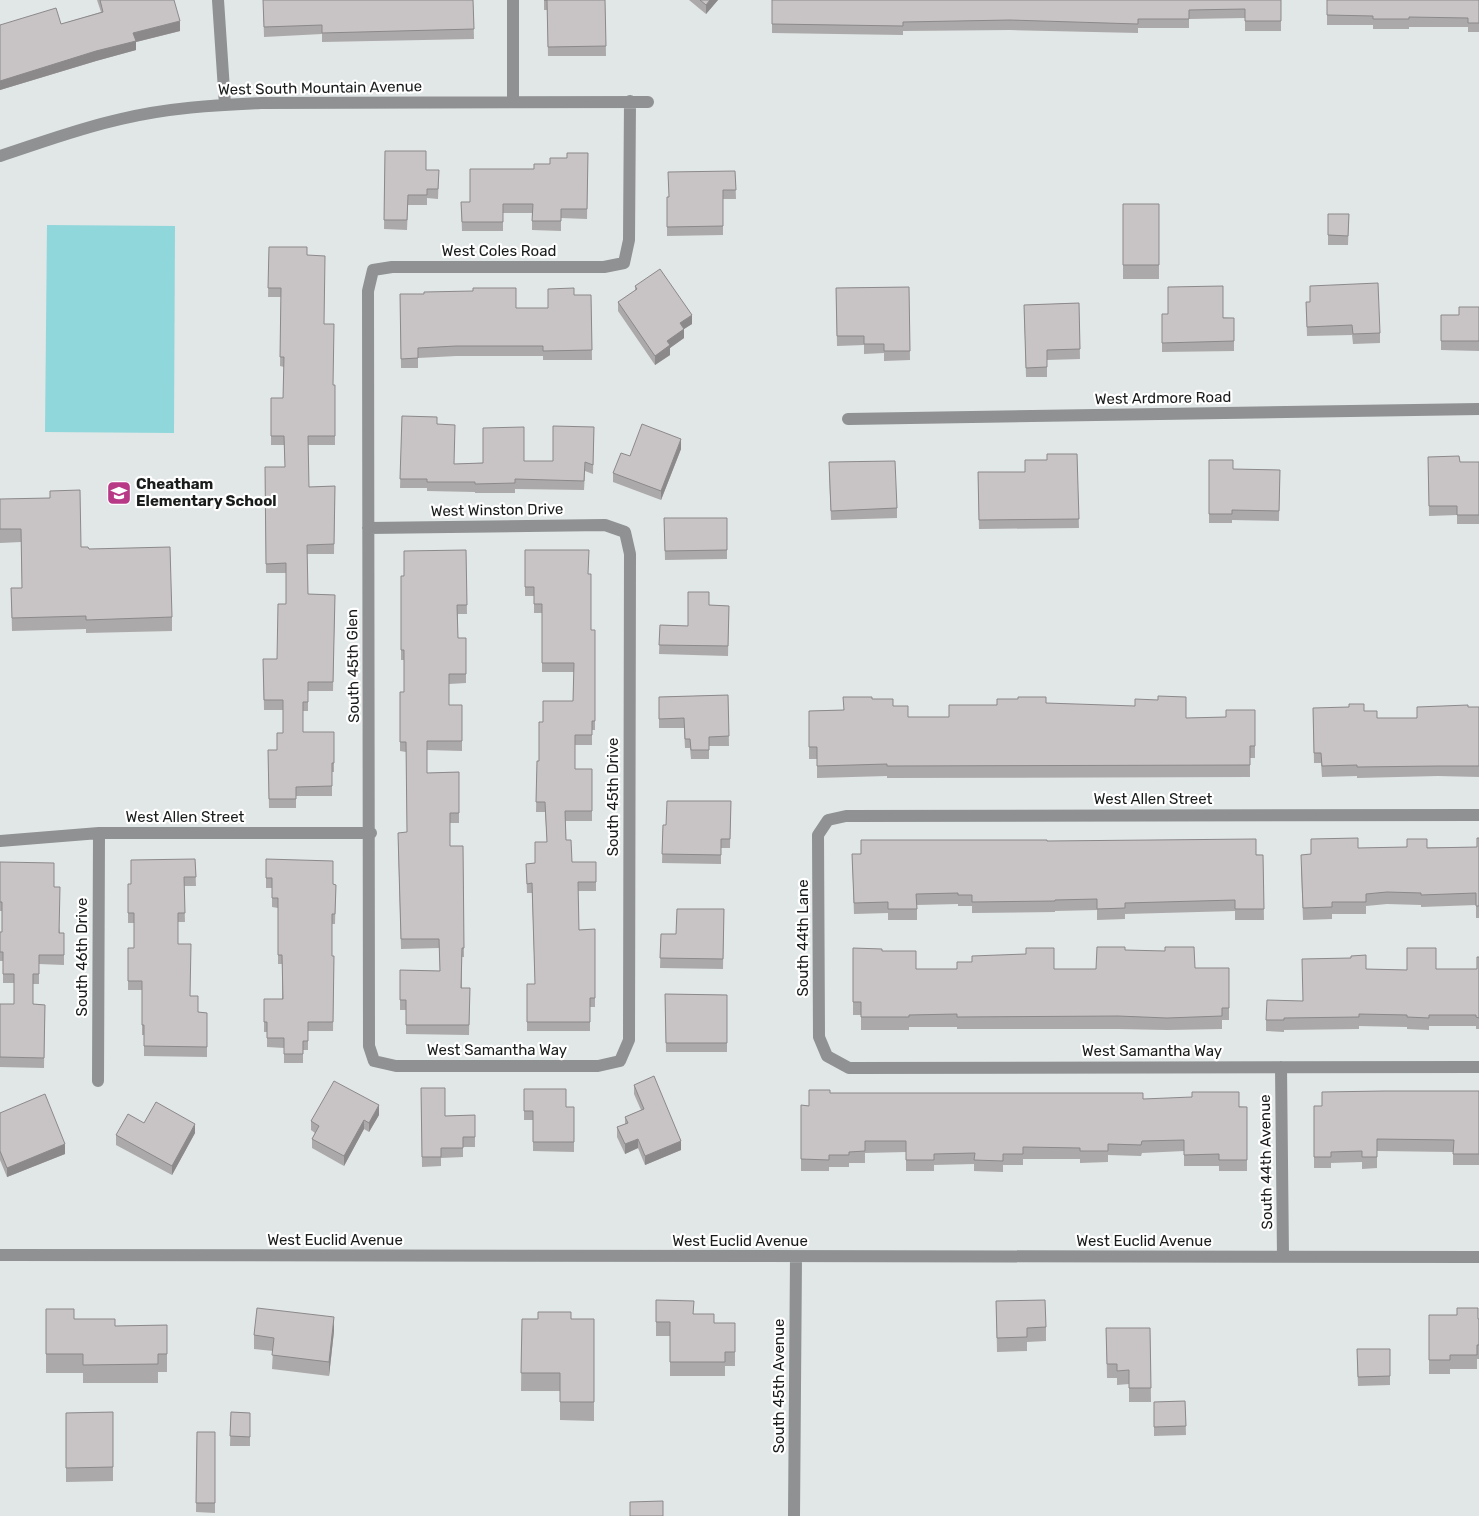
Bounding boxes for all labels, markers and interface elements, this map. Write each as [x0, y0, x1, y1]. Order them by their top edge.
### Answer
street label: West South Mountain Avenue [218, 77, 422, 99]
street label: West Coles Road [442, 242, 556, 260]
street label: West Ardmore Road [1095, 388, 1231, 408]
place label: Cheatham Elementary School [136, 475, 277, 510]
school or university icon: Cheatham Elementary School [106, 480, 132, 506]
street label: West Winston Drive [430, 500, 564, 520]
street label: South 45th Glen [343, 609, 363, 723]
street label: South 45th Drive [604, 738, 622, 856]
street label: West Allen Street [1094, 790, 1213, 808]
street label: West Allen Street [126, 808, 245, 826]
street label: South 44th Lane [794, 879, 812, 997]
street label: South 46th Drive [73, 898, 91, 1016]
street label: West Samantha Way [427, 1041, 567, 1059]
street label: West Samantha Way [1082, 1042, 1222, 1060]
street label: South 44th Avenue [1256, 1094, 1276, 1230]
street label: West Euclid Avenue [267, 1231, 403, 1249]
street label: West Euclid Avenue [672, 1232, 808, 1250]
street label: West Euclid Avenue [1076, 1232, 1212, 1250]
street label: South 45th Avenue [770, 1319, 788, 1453]

